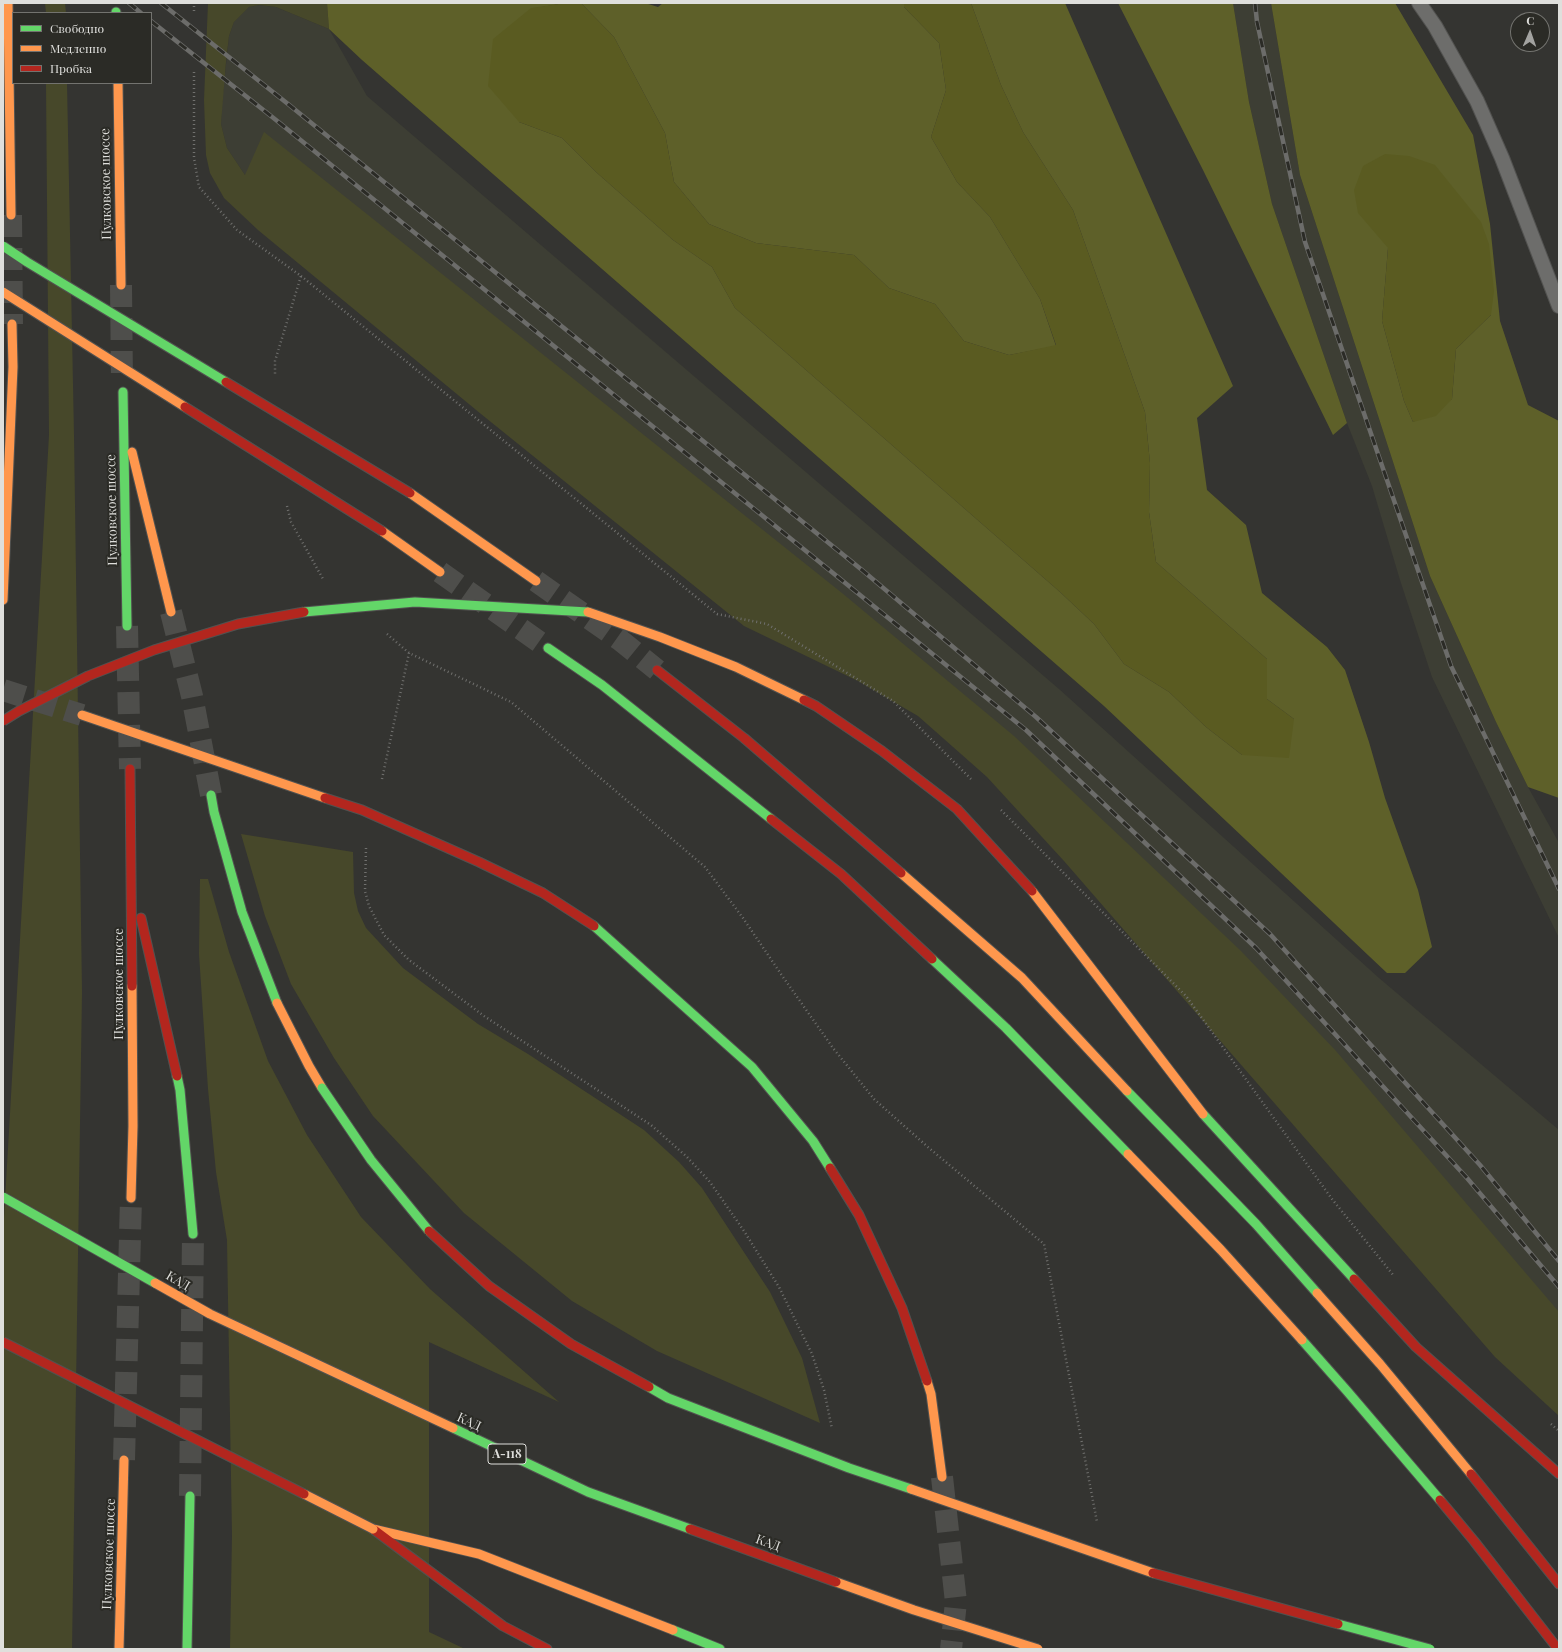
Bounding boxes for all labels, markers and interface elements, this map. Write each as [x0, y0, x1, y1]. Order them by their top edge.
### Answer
legend [12, 12, 152, 84]
north arrow [1510, 12, 1550, 52]
text: С [1526, 13, 1535, 28]
text: Свободно [50, 20, 104, 36]
text: Медленно [50, 40, 106, 56]
text: Пробка [50, 60, 92, 76]
street label: Пулковское шоссе [97, 128, 115, 240]
street label: Пулковское шоссе [103, 454, 121, 566]
street label: Пулковское шоссе [111, 928, 127, 1040]
street label: КАД [163, 1268, 193, 1294]
street label: КАД [454, 1410, 484, 1434]
road number: А-118 [488, 1444, 526, 1464]
street label: Пулковское шоссе [99, 1498, 119, 1610]
street label: КАД [754, 1531, 782, 1555]

